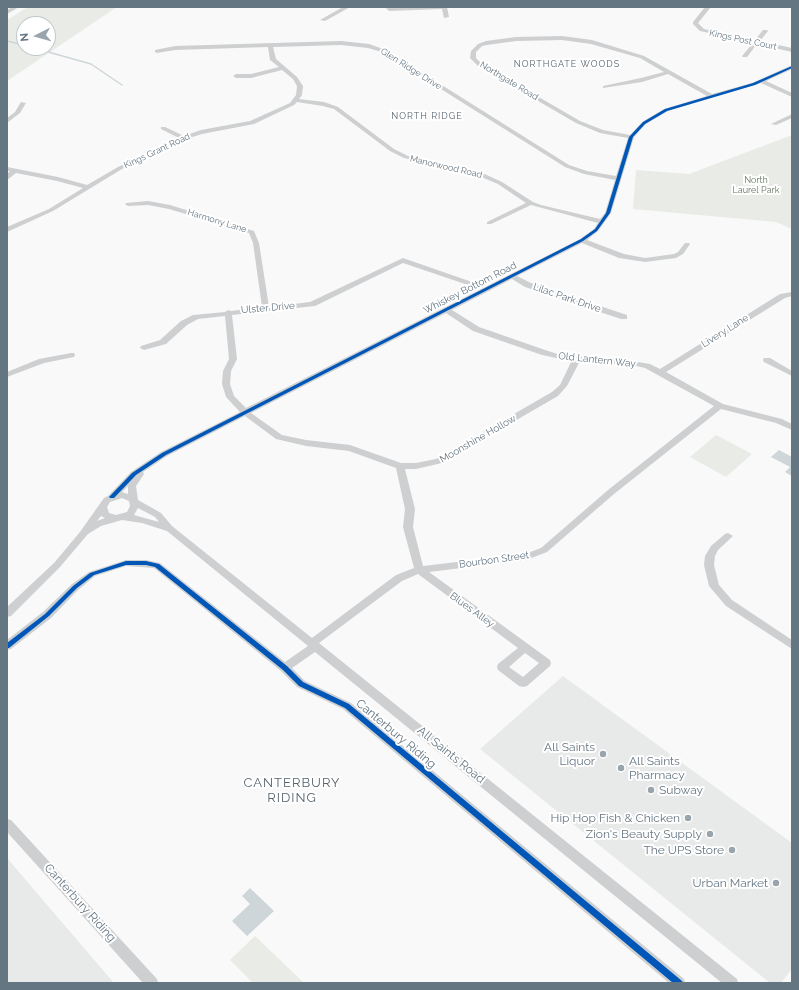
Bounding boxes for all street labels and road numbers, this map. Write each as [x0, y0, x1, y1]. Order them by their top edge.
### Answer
street label: Kings Post Court [708, 28, 778, 52]
street label: Glen Ridge Drive [379, 46, 443, 92]
street label: Northgate Road [478, 59, 540, 103]
street label: Kings Grant Road [122, 131, 192, 171]
street label: Manorwood Road [409, 153, 483, 181]
street label: Harmony Lane [186, 207, 248, 235]
street label: Whiskey Bottom Road [421, 259, 519, 317]
street label: Lilac Park Drive [531, 281, 603, 315]
street label: Ulster Drive [241, 300, 295, 316]
street label: Livery Lane [699, 312, 751, 350]
street label: Old Lantern Way [558, 350, 636, 370]
street label: Moonshine Hollow [438, 412, 518, 466]
street label: Bourbon Street [458, 549, 530, 571]
street label: Blues Alley [447, 590, 497, 630]
street label: Canterbury Riding [353, 696, 439, 772]
street label: All Saints Road [414, 723, 488, 787]
street label: Canterbury Riding [41, 861, 119, 945]

